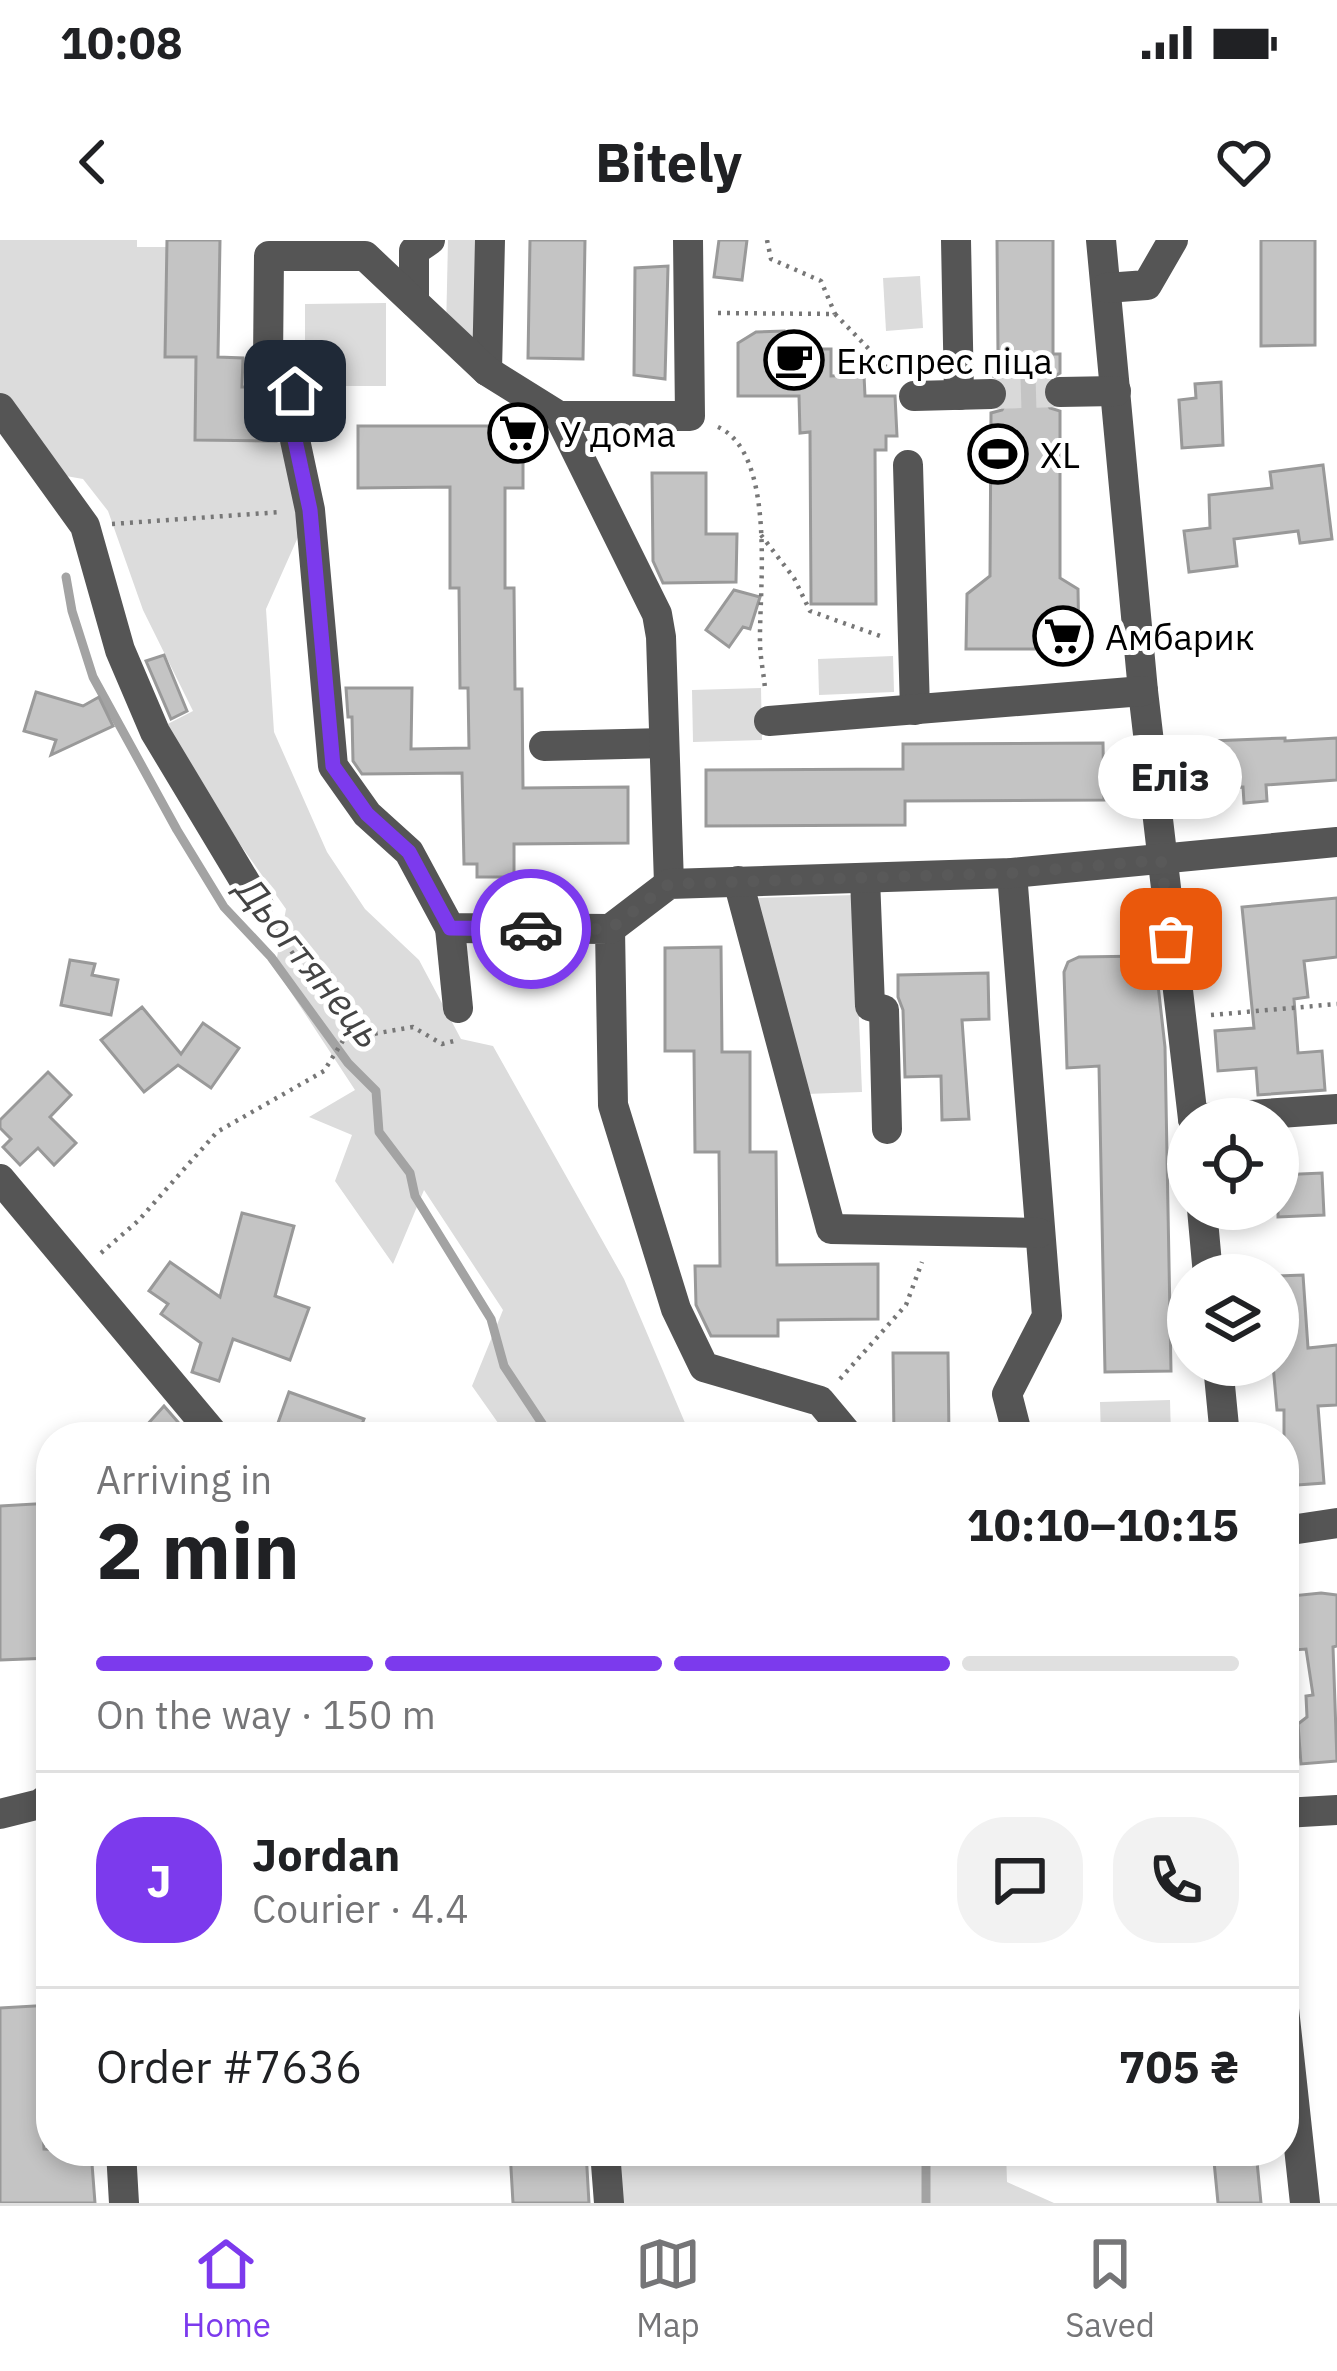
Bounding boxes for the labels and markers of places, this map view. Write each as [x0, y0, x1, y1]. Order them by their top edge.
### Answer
cafe icon: Експрес піца [763, 329, 825, 391]
place label: Експрес піца [836, 337, 1053, 384]
pin [244, 340, 346, 442]
supermarket icon: У дома [487, 402, 549, 464]
place label: У дома [560, 410, 676, 457]
sports icon: XL [967, 423, 1029, 485]
place label: XL [1040, 431, 1080, 478]
supermarket icon: Амбарик [1032, 605, 1094, 667]
place label: Амбарик [1105, 613, 1255, 660]
callout: Еліз [1099, 735, 1243, 819]
pin [1120, 888, 1222, 990]

